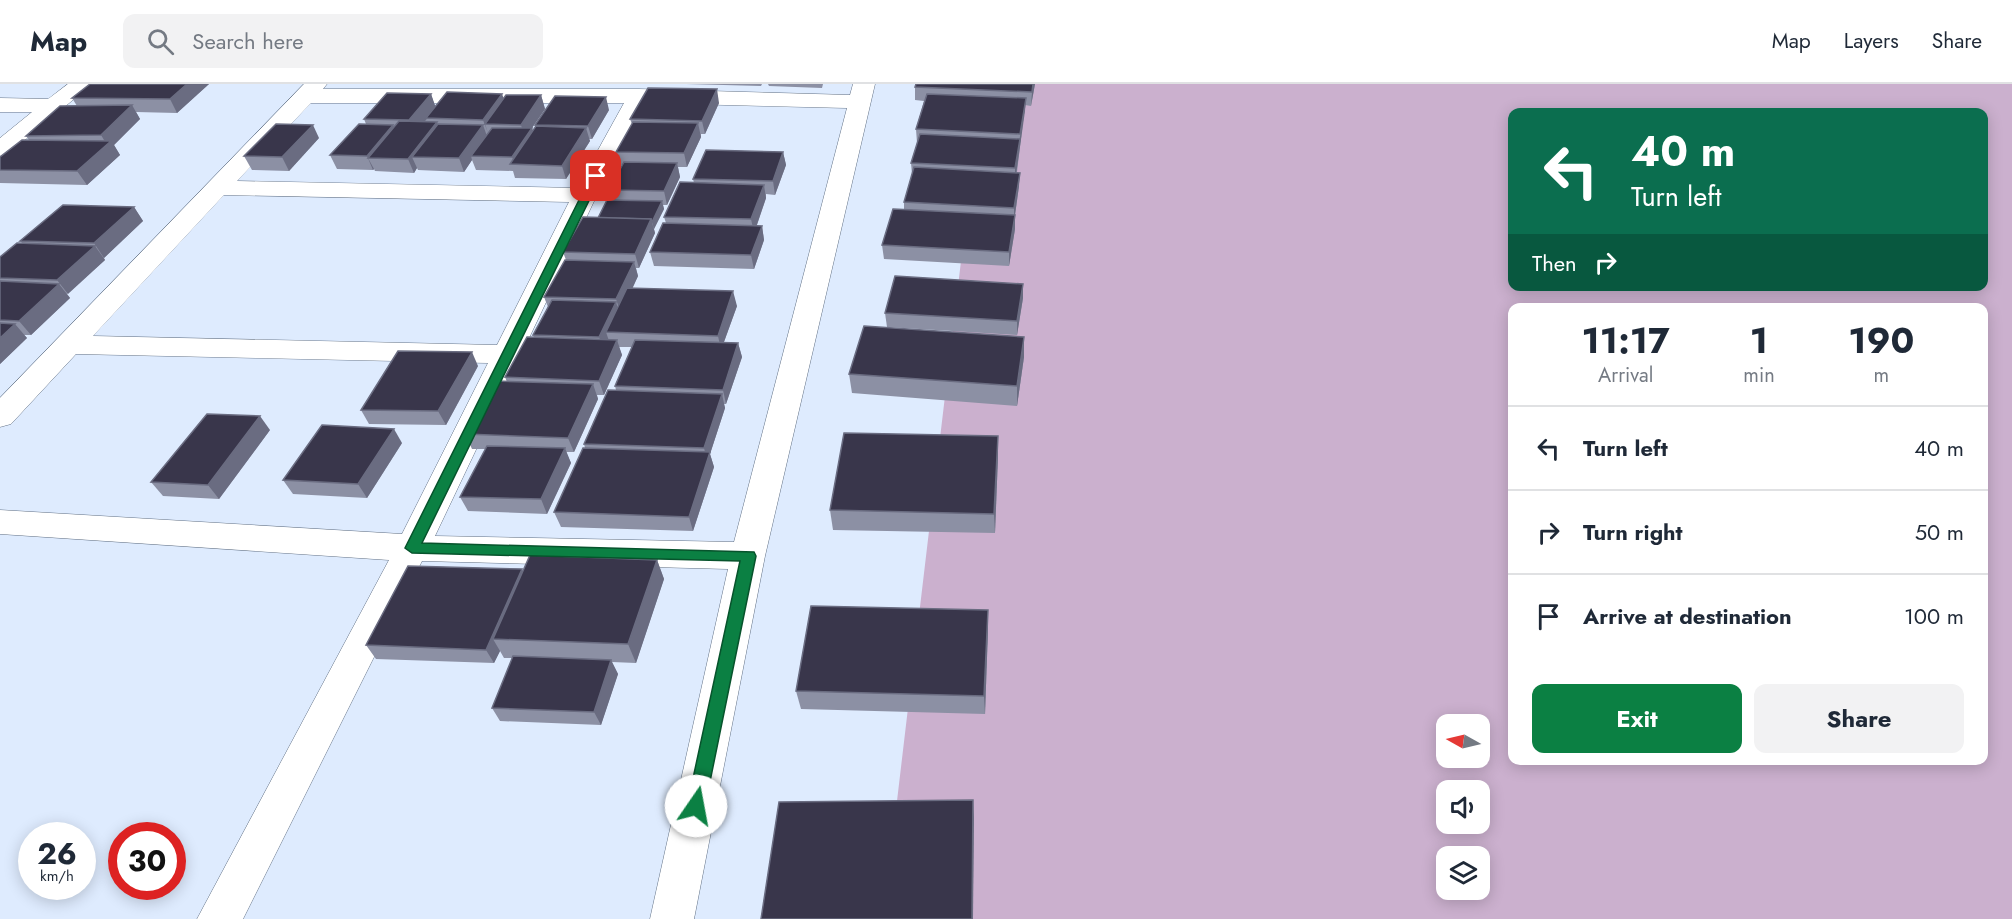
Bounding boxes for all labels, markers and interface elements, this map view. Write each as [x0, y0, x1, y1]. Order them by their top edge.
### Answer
search box [123, 14, 543, 68]
text: Map [30, 21, 87, 62]
icon: search [144, 25, 177, 58]
text: Search here [192, 25, 304, 57]
text: Map [1772, 26, 1811, 56]
text: Layers [1844, 26, 1899, 56]
text: Share [1932, 26, 1982, 56]
text: 40 m [1631, 121, 1735, 182]
icon: left [1532, 132, 1610, 210]
pin [570, 150, 621, 201]
icon: arrive [579, 159, 612, 192]
text: Turn left [1631, 177, 1721, 216]
icon: right [1589, 246, 1622, 279]
text: Then [1532, 247, 1577, 279]
text: 11:17 [1582, 314, 1670, 366]
text: 1 [1750, 314, 1768, 366]
text: 190 [1848, 314, 1914, 366]
text: Arrival [1598, 361, 1653, 390]
text: min [1743, 361, 1775, 390]
text: m [1874, 361, 1889, 390]
icon: left [1532, 432, 1565, 465]
text: Turn left [1583, 432, 1668, 464]
text: 40 m [1914, 432, 1964, 464]
icon: right [1532, 516, 1565, 549]
text: Turn right [1583, 516, 1683, 548]
text: 50 m [1915, 516, 1964, 548]
icon: arrive [1532, 600, 1565, 633]
text: Arrive at destination [1583, 600, 1792, 632]
text: 100 m [1904, 600, 1964, 632]
button: Exit [1532, 684, 1742, 753]
button: Share [1754, 684, 1964, 753]
north arrow [1436, 714, 1490, 768]
map controls [1436, 714, 1490, 900]
position arrow [664, 774, 728, 838]
button: sound [1436, 780, 1490, 834]
speed limit sign: 30 [108, 822, 186, 900]
text: 26 [37, 832, 77, 875]
button: layers [1436, 846, 1490, 900]
text: km/h [40, 865, 74, 887]

